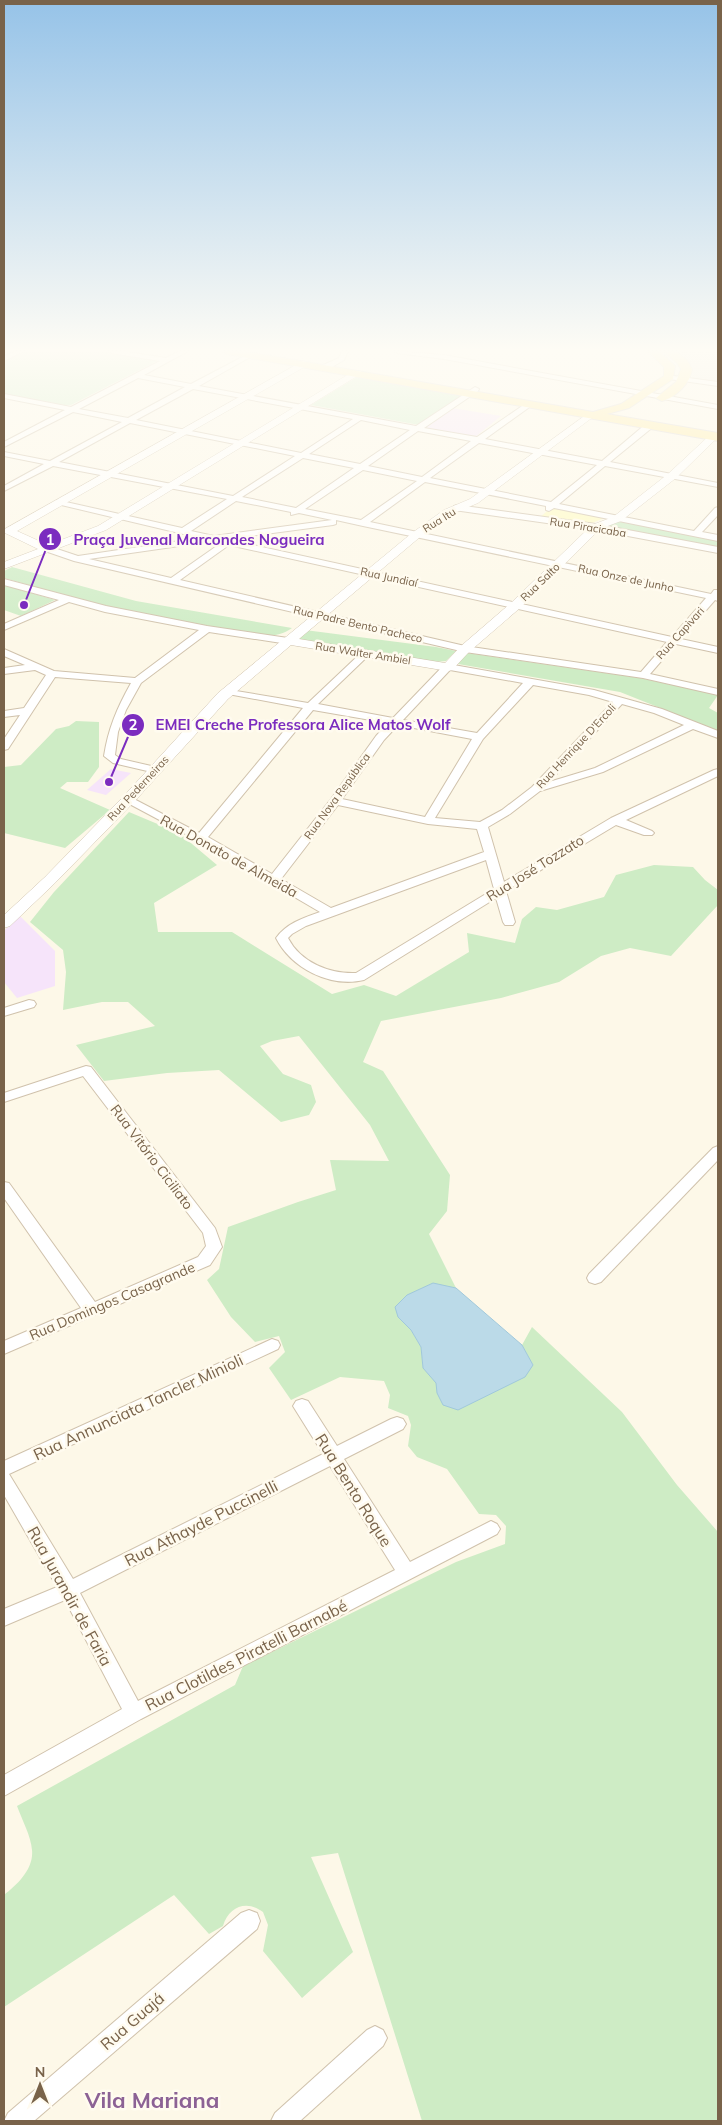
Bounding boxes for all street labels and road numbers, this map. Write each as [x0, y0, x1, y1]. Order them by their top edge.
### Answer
street label: Rua Itu [420, 504, 458, 536]
street label: Rua Piracicaba [549, 514, 627, 540]
street label: Rua Salto [517, 560, 563, 604]
street label: Rua Onze de Junho [577, 561, 675, 595]
street label: Rua Jundiaí [359, 564, 420, 590]
street label: Rua Padre Bento Pacheco [292, 602, 424, 646]
street label: Rua Capivari [653, 604, 707, 662]
street label: Rua Walter Ambiel [314, 639, 412, 667]
street label: Rua Henrique D'Ercoli [533, 701, 619, 791]
street label: Rua Nova República [301, 750, 373, 842]
street label: Rua Pederneiras [104, 753, 172, 823]
street label: Rua Donato de Almeida [157, 811, 301, 901]
street label: Rua José Tozzato [483, 831, 587, 905]
street label: Rua Vitório Ciciliato [107, 1101, 197, 1213]
street label: Rua Domingos Casagrande [26, 1258, 198, 1344]
street label: Rua Annunciata Tancler Minioli [30, 1350, 246, 1464]
street label: Rua Bento Roque [311, 1430, 397, 1550]
street label: Rua Athayde Puccinelli [121, 1476, 281, 1570]
street label: Rua Jurandir de Faria [23, 1523, 117, 1669]
street label: Rua Clotildes Piratelli Barnabé [141, 1595, 351, 1715]
street label: Rua Guajá [96, 1988, 168, 2054]

